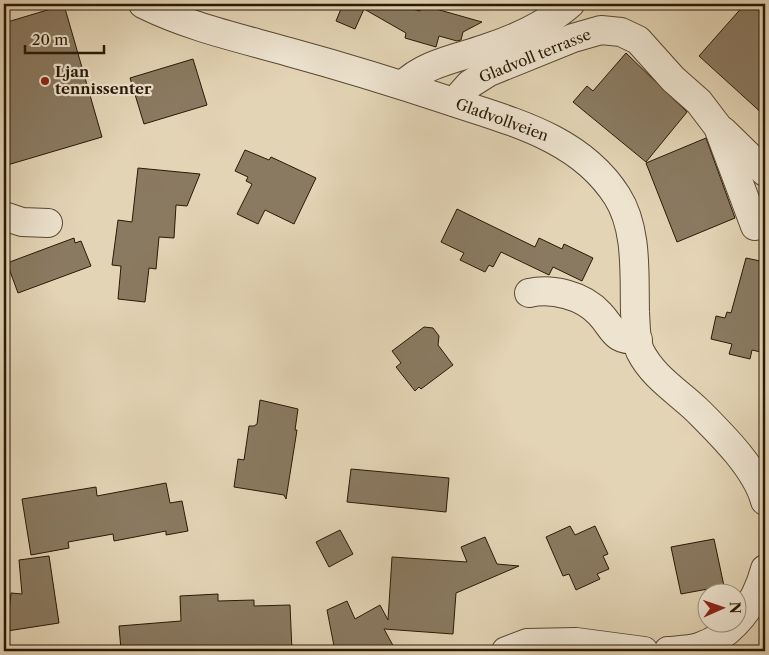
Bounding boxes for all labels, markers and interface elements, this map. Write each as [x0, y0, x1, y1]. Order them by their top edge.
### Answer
scale bar [25, 22, 104, 54]
street label: Gladvoll terrasse [476, 24, 593, 87]
text: 20 m [32, 30, 68, 49]
place label: Ljan tennissenter [55, 62, 152, 98]
marker: Ljan tennissenter [39, 75, 51, 87]
street label: Gladvollveien [453, 94, 552, 145]
north arrow [696, 582, 746, 632]
text: N [726, 601, 744, 614]

